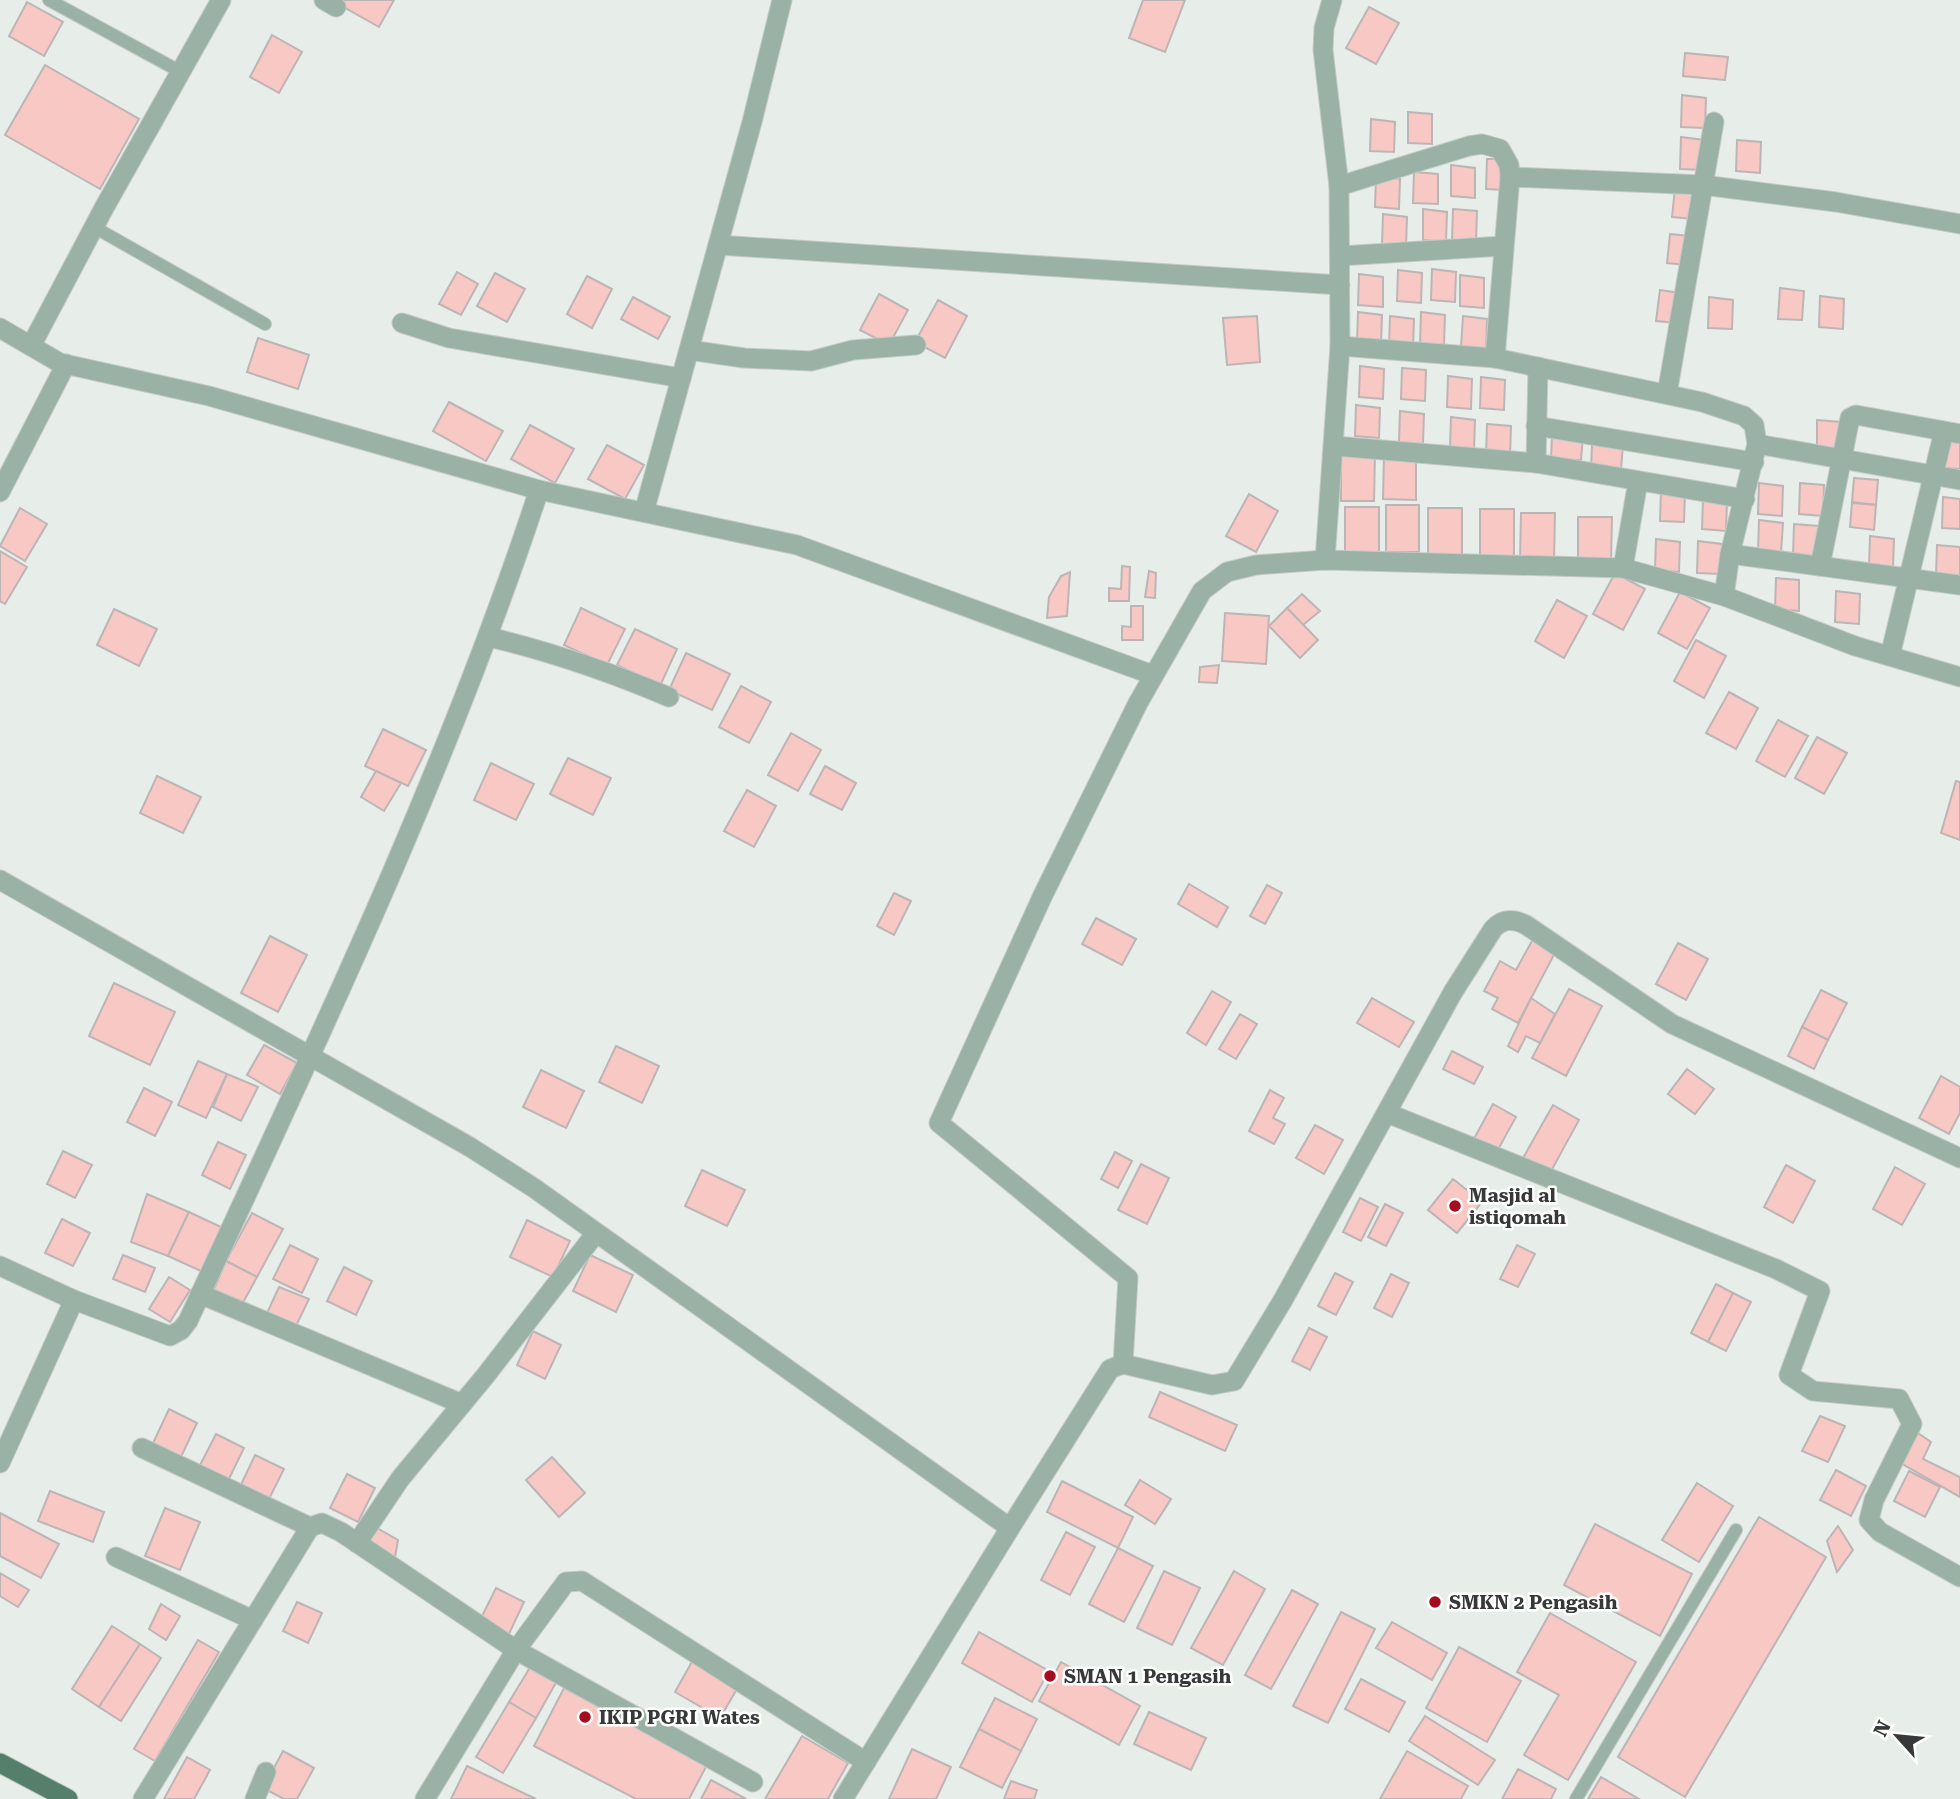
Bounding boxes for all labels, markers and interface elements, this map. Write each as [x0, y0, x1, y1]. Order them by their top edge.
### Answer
place label: Masjid al istiqomah [1469, 1184, 1566, 1229]
marker: Masjid al istiqomah [1447, 1198, 1463, 1214]
place label: SMKN 2 Pengasih [1449, 1591, 1618, 1614]
marker: SMKN 2 Pengasih [1427, 1594, 1443, 1610]
place label: SMAN 1 Pengasih [1064, 1665, 1231, 1688]
marker: SMAN 1 Pengasih [1042, 1668, 1058, 1684]
north arrow [1862, 1701, 1932, 1771]
place label: IKIP PGRI Wates [599, 1706, 760, 1729]
marker: IKIP PGRI Wates [577, 1709, 593, 1725]
text: N [1869, 1716, 1896, 1740]

